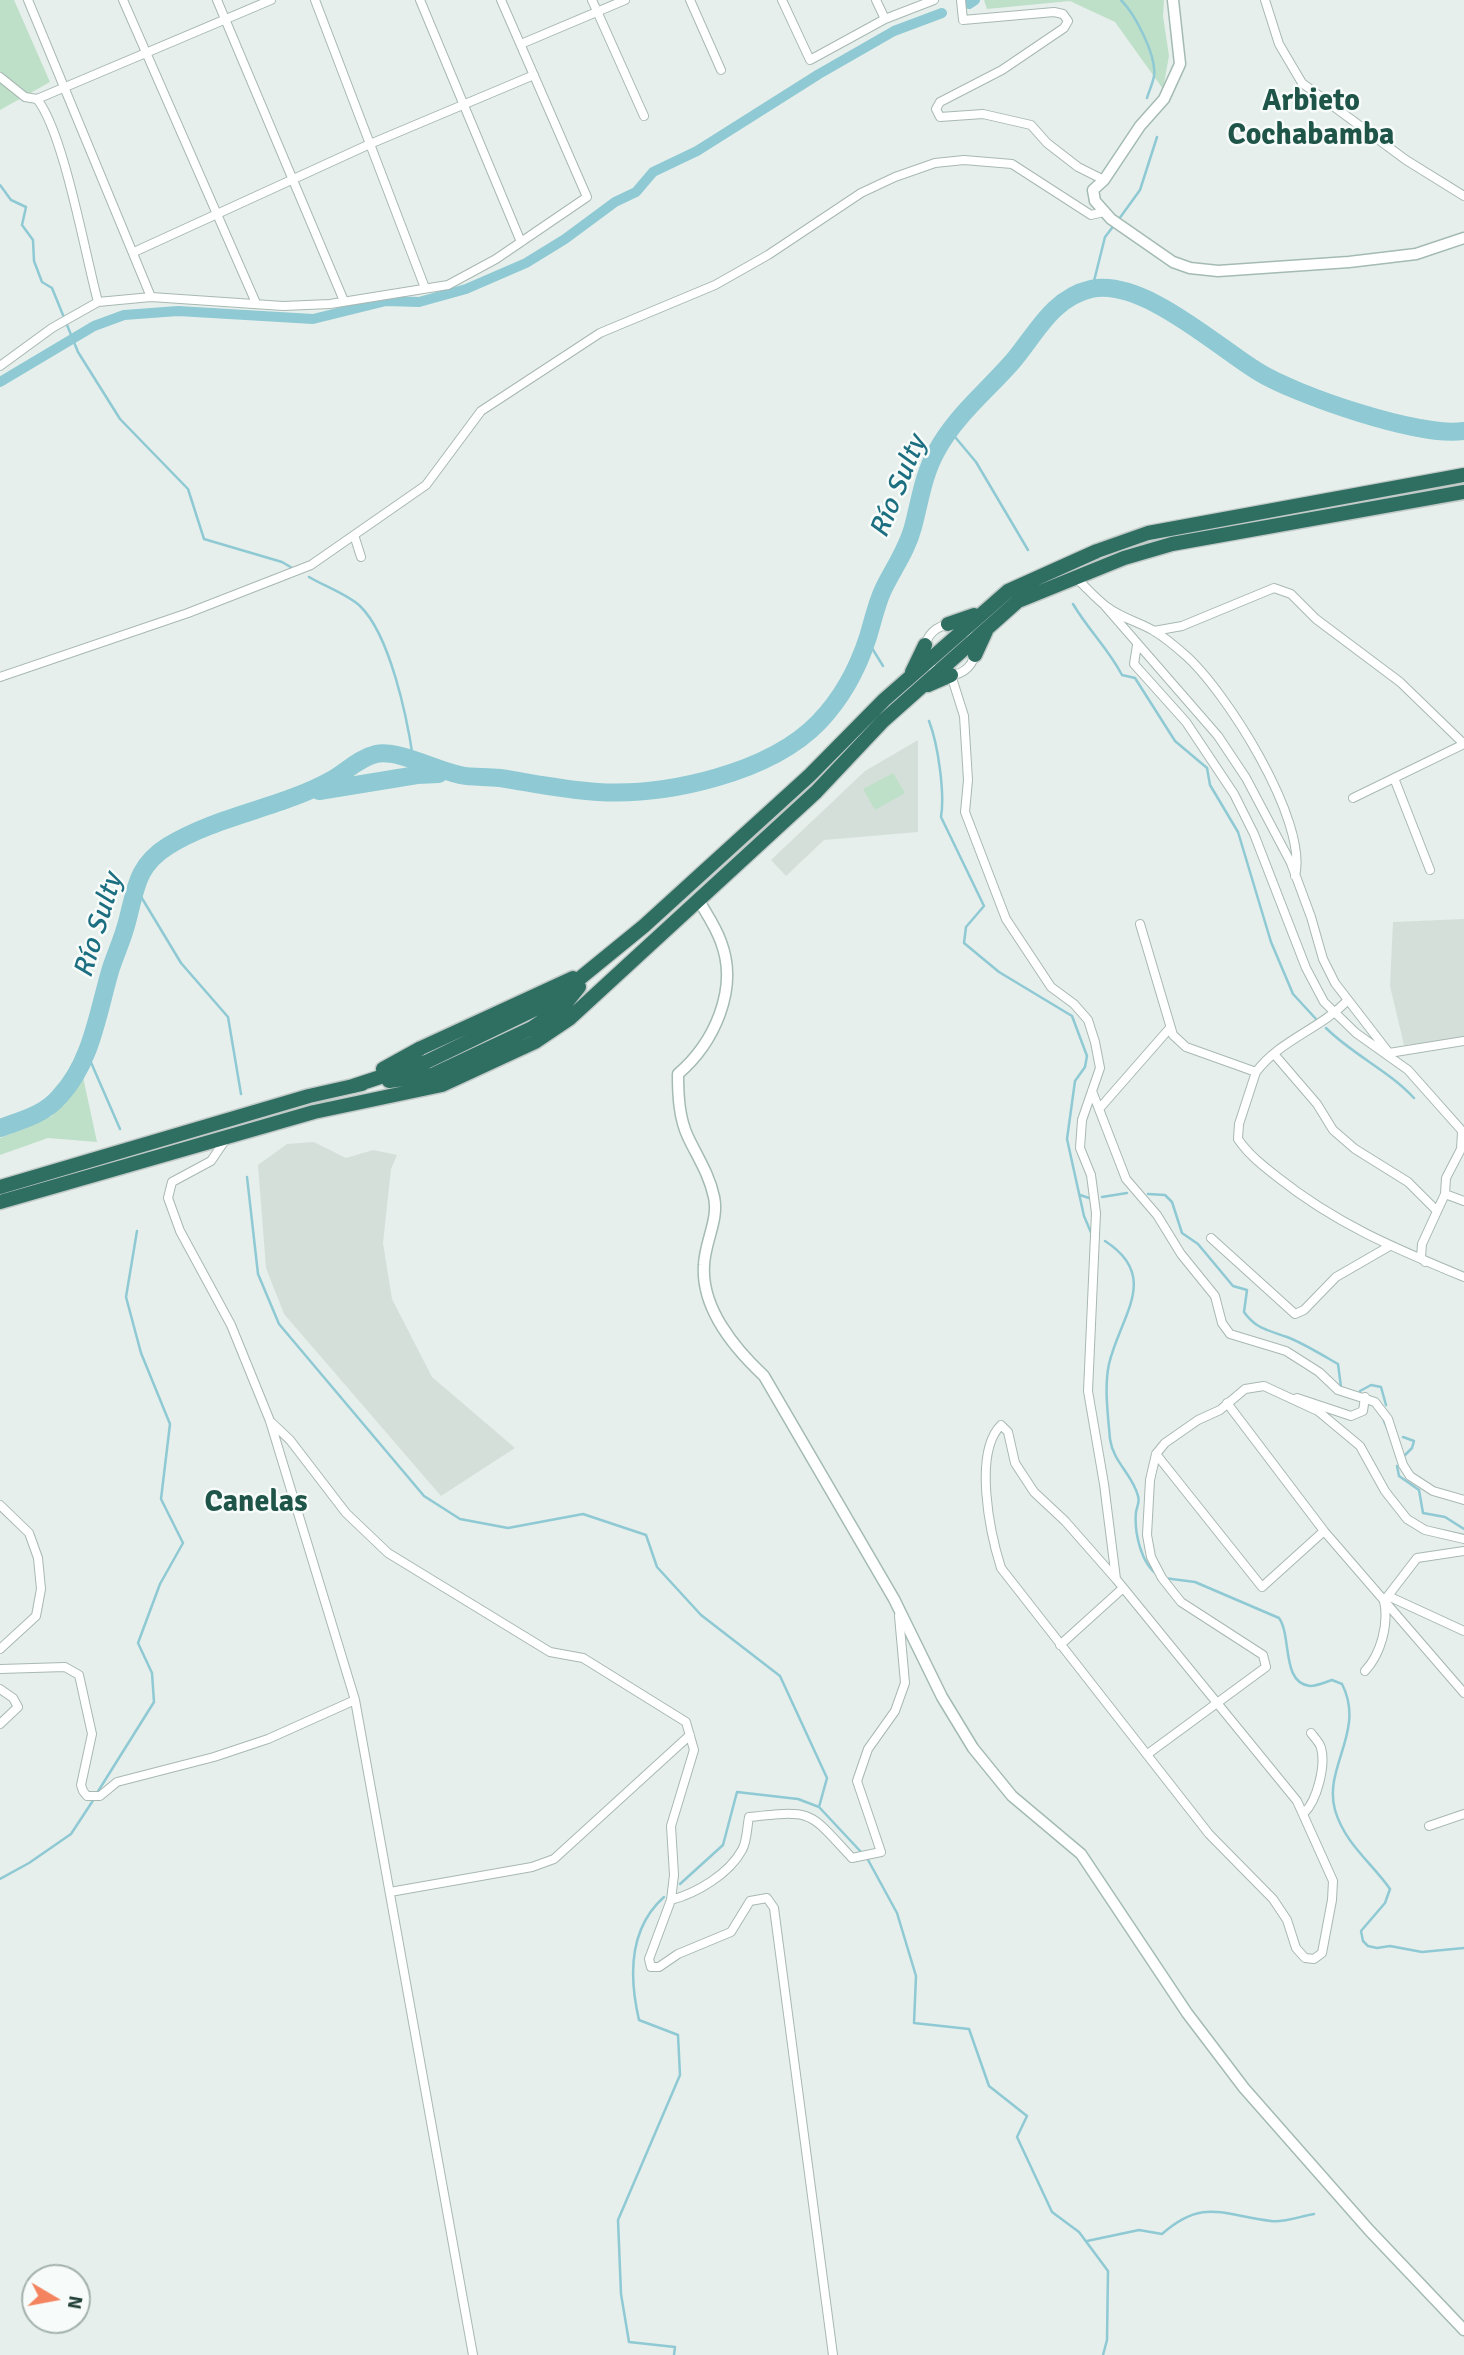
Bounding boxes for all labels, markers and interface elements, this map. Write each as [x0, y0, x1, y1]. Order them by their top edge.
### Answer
district label: Arbieto Cochabamba [1228, 84, 1394, 154]
water label: Río Sulty [863, 431, 935, 543]
water label: Río Sulty [67, 870, 131, 982]
district label: Canelas [204, 1485, 308, 1521]
north arrow [21, 2264, 91, 2334]
text: N [62, 2294, 88, 2311]

